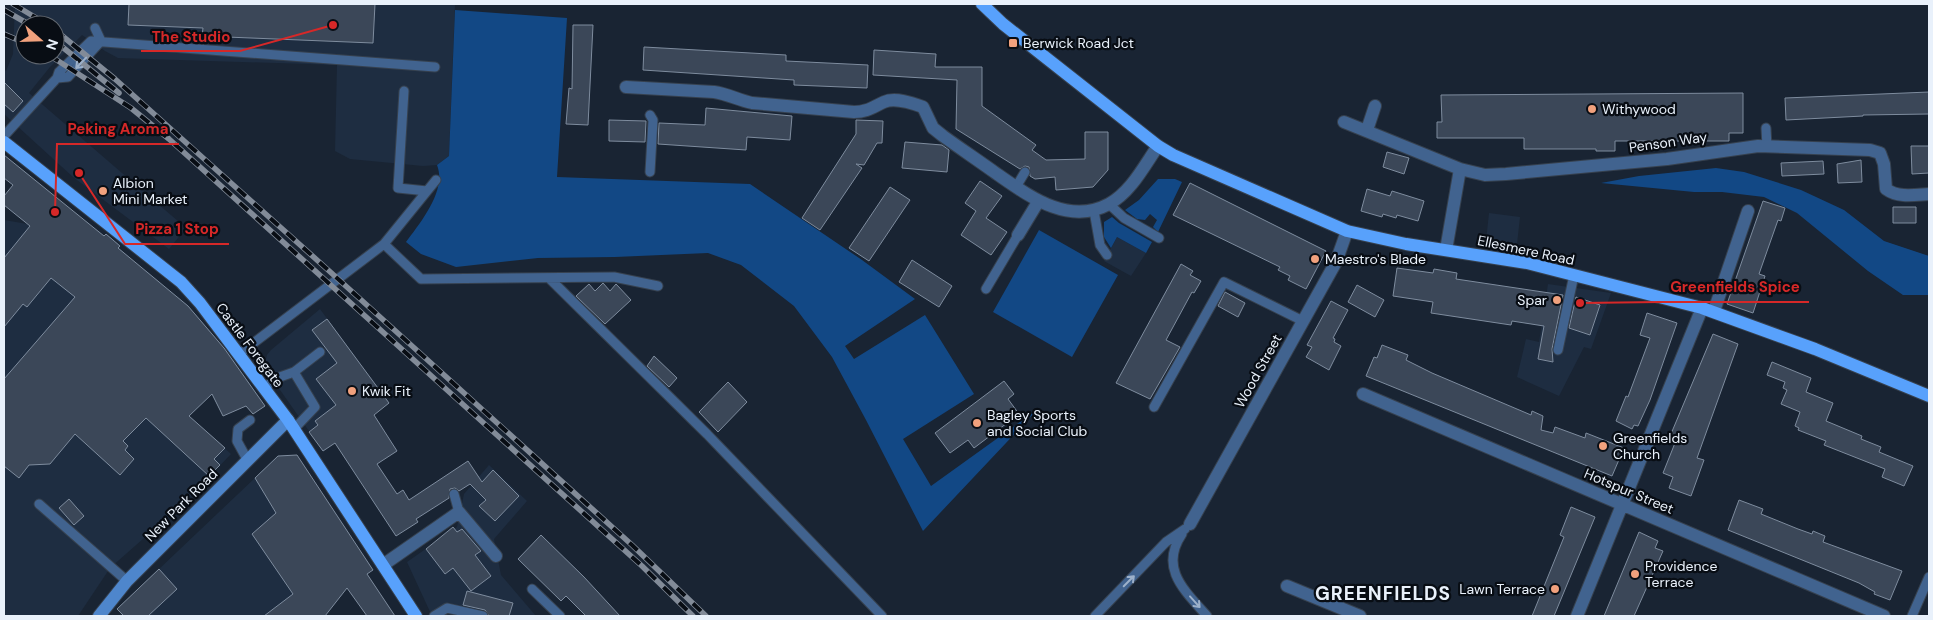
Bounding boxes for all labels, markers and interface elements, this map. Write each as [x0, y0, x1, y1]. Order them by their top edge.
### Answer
north arrow [15, 15, 65, 65]
callout: The Studio [141, 21, 240, 51]
text: The Studio [152, 27, 230, 47]
place label: Berwick Road Jct [1023, 34, 1134, 52]
text: N [42, 37, 62, 52]
marker: Berwick Road Jct [1007, 37, 1019, 49]
one-way arrow [75, 57, 87, 70]
place label: Withywood [1602, 100, 1676, 118]
marker: Withywood [1586, 103, 1598, 115]
callout: Peking Aroma [57, 114, 179, 144]
text: Peking Aroma [67, 119, 169, 139]
street label: Penson Way [1628, 128, 1709, 156]
place label: Albion Mini Market [113, 174, 188, 208]
marker: Albion Mini Market [97, 185, 109, 197]
callout: Pizza 1 Stop [125, 214, 229, 244]
text: Pizza 1 Stop [135, 219, 219, 239]
street label: Ellesmere Road [1476, 231, 1576, 269]
place label: Maestro's Blade [1325, 250, 1426, 268]
marker: Maestro's Blade [1309, 253, 1321, 265]
callout: Greenfields Spice [1660, 272, 1809, 302]
text: Greenfields Spice [1670, 277, 1800, 297]
place label: Spar [1517, 291, 1547, 309]
marker: Spar [1551, 294, 1563, 306]
street label: Castle Foregate [212, 299, 288, 391]
street label: Wood Street [1230, 331, 1286, 411]
place label: Kwik Fit [362, 382, 411, 400]
marker: Kwik Fit [346, 385, 358, 397]
place label: Bagley Sports and Social Club [987, 406, 1088, 440]
marker: Bagley Sports and Social Club [971, 417, 983, 429]
place label: Greenfields Church [1613, 429, 1687, 463]
marker: Greenfields Church [1597, 440, 1609, 452]
street label: Hotspur Street [1582, 464, 1676, 518]
street label: New Park Road [141, 465, 221, 545]
place label: Providence Terrace [1645, 557, 1717, 591]
marker: Providence Terrace [1629, 568, 1641, 580]
one-way arrow [1122, 575, 1135, 587]
place label: Lawn Terrace [1459, 580, 1545, 598]
district label: GREENFIELDS [1315, 581, 1451, 606]
marker: Lawn Terrace [1549, 583, 1561, 595]
one-way arrow [1189, 596, 1201, 609]

